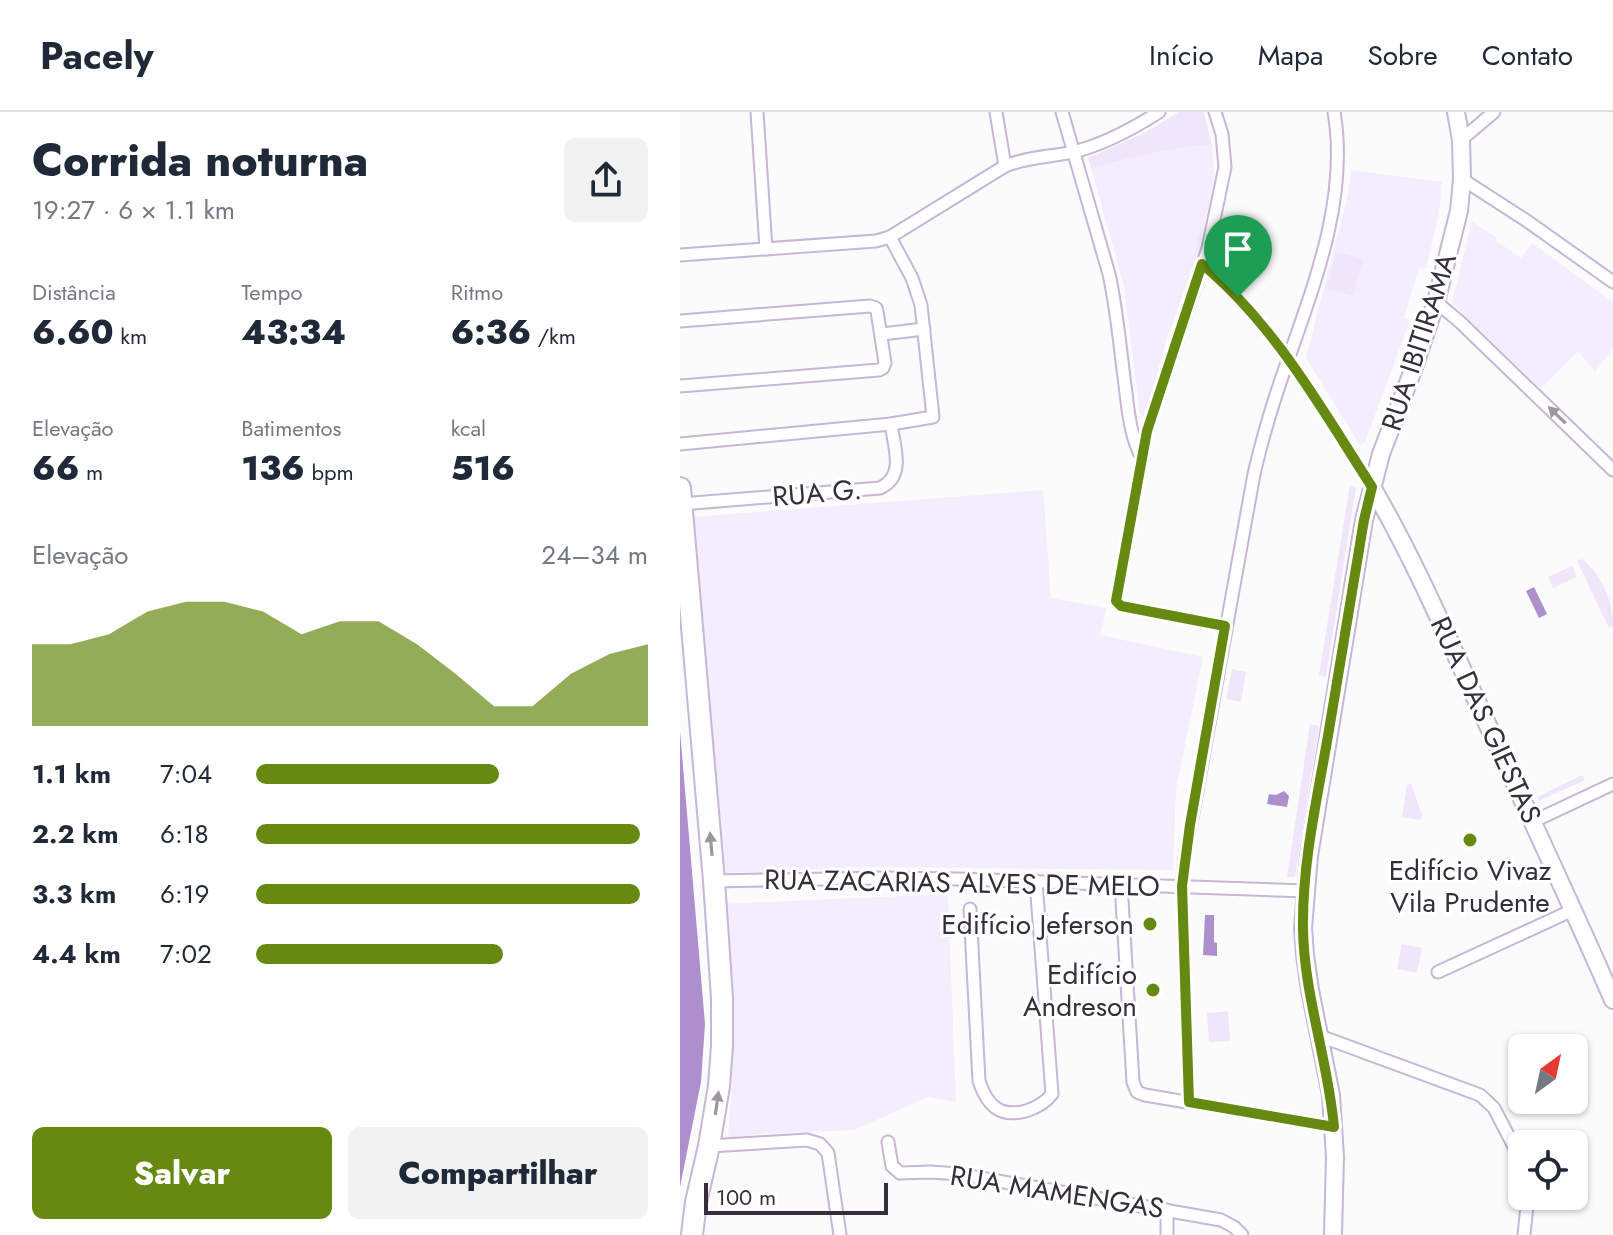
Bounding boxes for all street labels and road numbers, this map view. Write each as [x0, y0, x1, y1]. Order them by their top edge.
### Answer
street label: RUA IBITIRAMA [1371, 247, 1467, 436]
street label: RUA G. [771, 469, 863, 517]
street label: RUA DAS GIESTAS [1420, 610, 1552, 830]
street label: RUA ZACARIAS ALVES DE MELO [764, 859, 1160, 907]
street label: RUA MAMENGAS [947, 1155, 1167, 1229]

